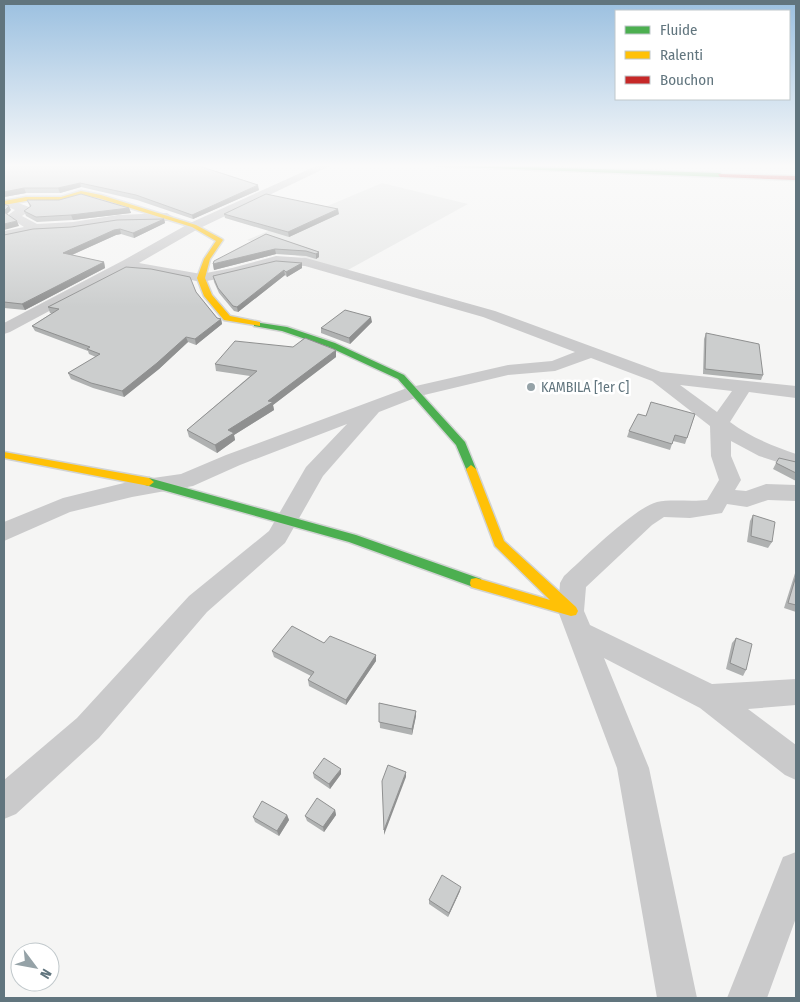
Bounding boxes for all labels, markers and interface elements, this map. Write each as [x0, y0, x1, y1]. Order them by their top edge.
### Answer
legend [615, 10, 790, 100]
text: Fluide [660, 21, 697, 39]
text: Ralenti [660, 46, 703, 64]
text: Bouchon [660, 71, 714, 89]
place label: KAMBILA [1er C] [541, 379, 629, 396]
marker: KAMBILA [1er C] [525, 381, 537, 393]
north arrow [10, 942, 60, 992]
text: N [36, 966, 55, 982]

